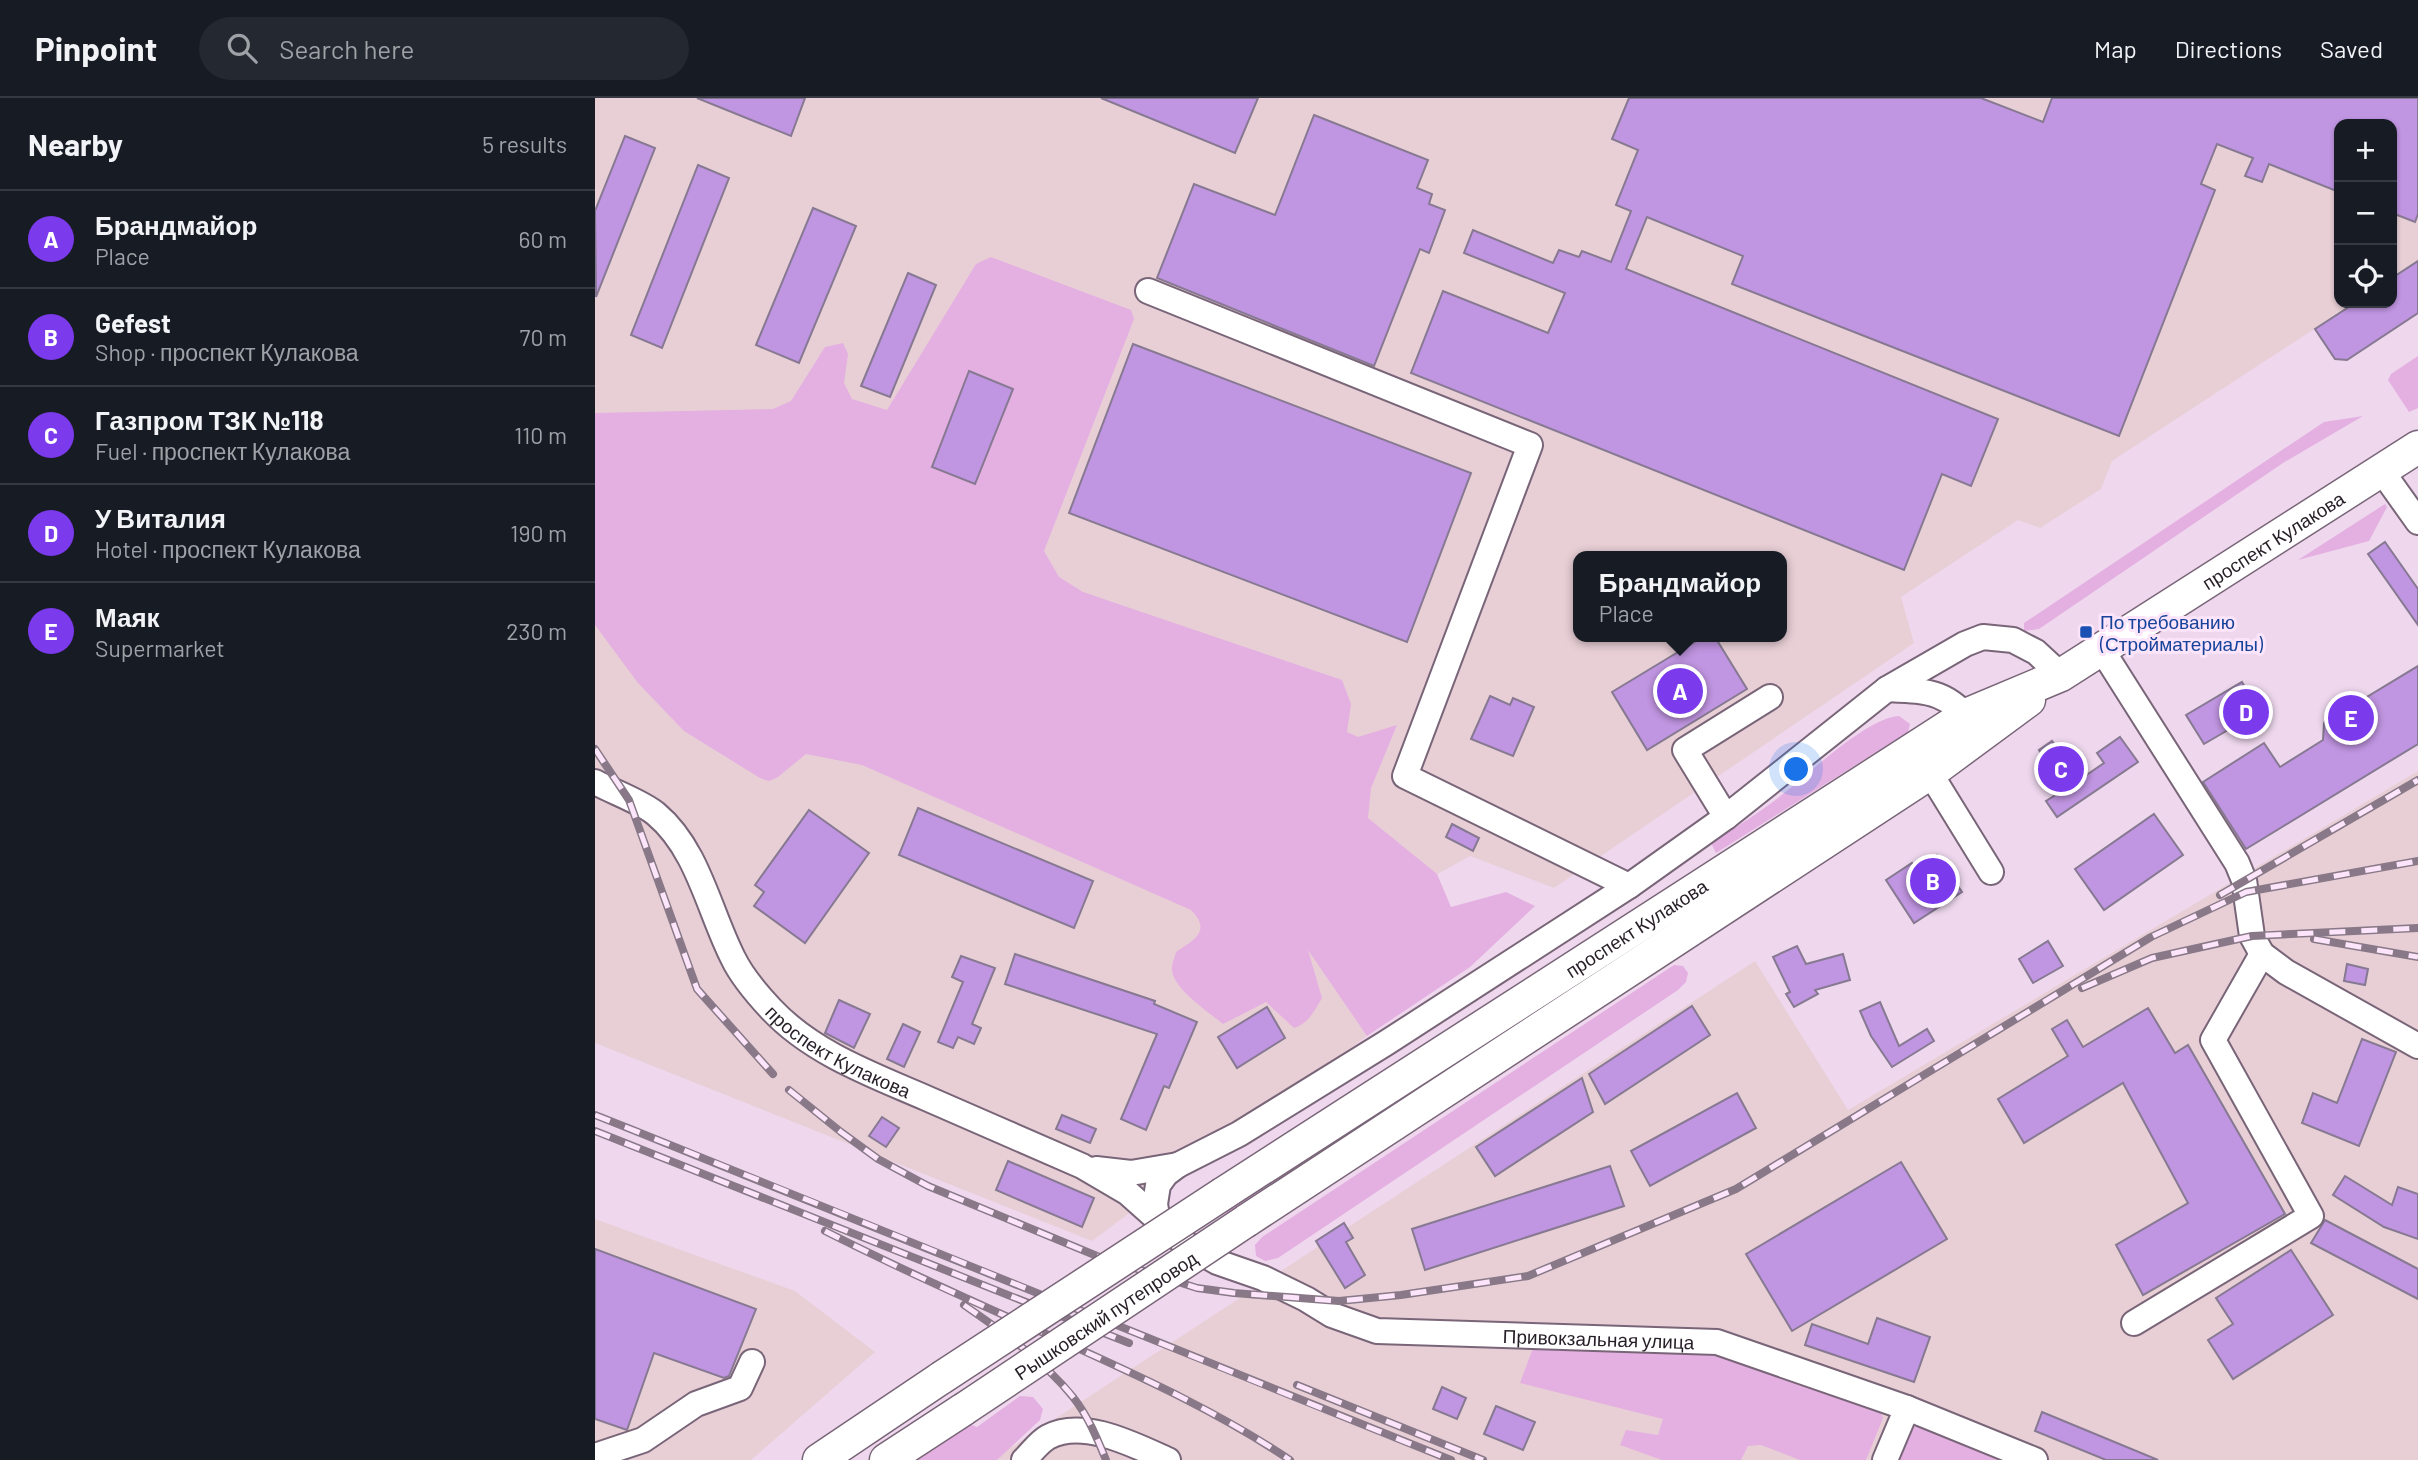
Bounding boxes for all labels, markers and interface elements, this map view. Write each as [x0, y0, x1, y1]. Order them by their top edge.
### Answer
search box [199, 17, 689, 80]
text: Pinpoint [35, 28, 157, 68]
icon: search [223, 29, 261, 67]
text: Search here [279, 33, 414, 64]
text: Map [2094, 34, 2137, 63]
text: Directions [2175, 34, 2282, 63]
text: Saved [2320, 34, 2383, 63]
map controls [2334, 119, 2397, 308]
button: + [2334, 119, 2397, 182]
text: Nearby [28, 126, 123, 162]
text: 5 results [482, 130, 567, 158]
button: − [2334, 182, 2397, 245]
text: Брандмайор [95, 209, 257, 240]
text: A [43, 225, 59, 253]
text: 60 m [519, 225, 567, 253]
text: Place [95, 242, 150, 270]
button: locate [2334, 245, 2397, 308]
text: Gefest [95, 307, 171, 338]
text: B [44, 323, 58, 351]
text: 70 m [520, 323, 567, 351]
text: Shop · проспект Кулакова [95, 338, 359, 366]
text: Газпром ТЗК №118 [95, 404, 324, 435]
text: C [44, 421, 58, 449]
text: 110 m [514, 421, 567, 449]
text: Fuel · проспект Кулакова [95, 437, 350, 465]
street label: проспект Кулакова [2197, 486, 2349, 594]
text: У Виталия [95, 502, 226, 533]
text: D [44, 519, 58, 547]
text: 190 m [510, 519, 567, 547]
text: Hotel · проспект Кулакова [95, 535, 361, 563]
popup [1573, 551, 1787, 642]
text: Брандмайор [1599, 566, 1761, 597]
text: Place [1599, 599, 1654, 627]
text: Маяк [95, 601, 160, 632]
place label: По требованию (Стройматериалы) [2099, 610, 2264, 655]
text: E [44, 617, 58, 645]
text: 230 m [506, 617, 567, 645]
marker: По требованию (Стройматериалы) [2078, 624, 2094, 640]
text: Supermarket [95, 634, 225, 662]
pin: A [1657, 665, 1703, 717]
pin: D [2223, 686, 2269, 738]
pin: E [2328, 692, 2374, 744]
pin: C [2038, 743, 2084, 795]
your location [1779, 752, 1813, 786]
pin: B [1910, 855, 1956, 907]
street label: проспект Кулакова [1561, 873, 1712, 982]
street label: проспект Кулакова [761, 1000, 915, 1102]
street label: Рышковский путепровод [1010, 1246, 1201, 1384]
street label: Привокзальная улица [1502, 1324, 1695, 1353]

